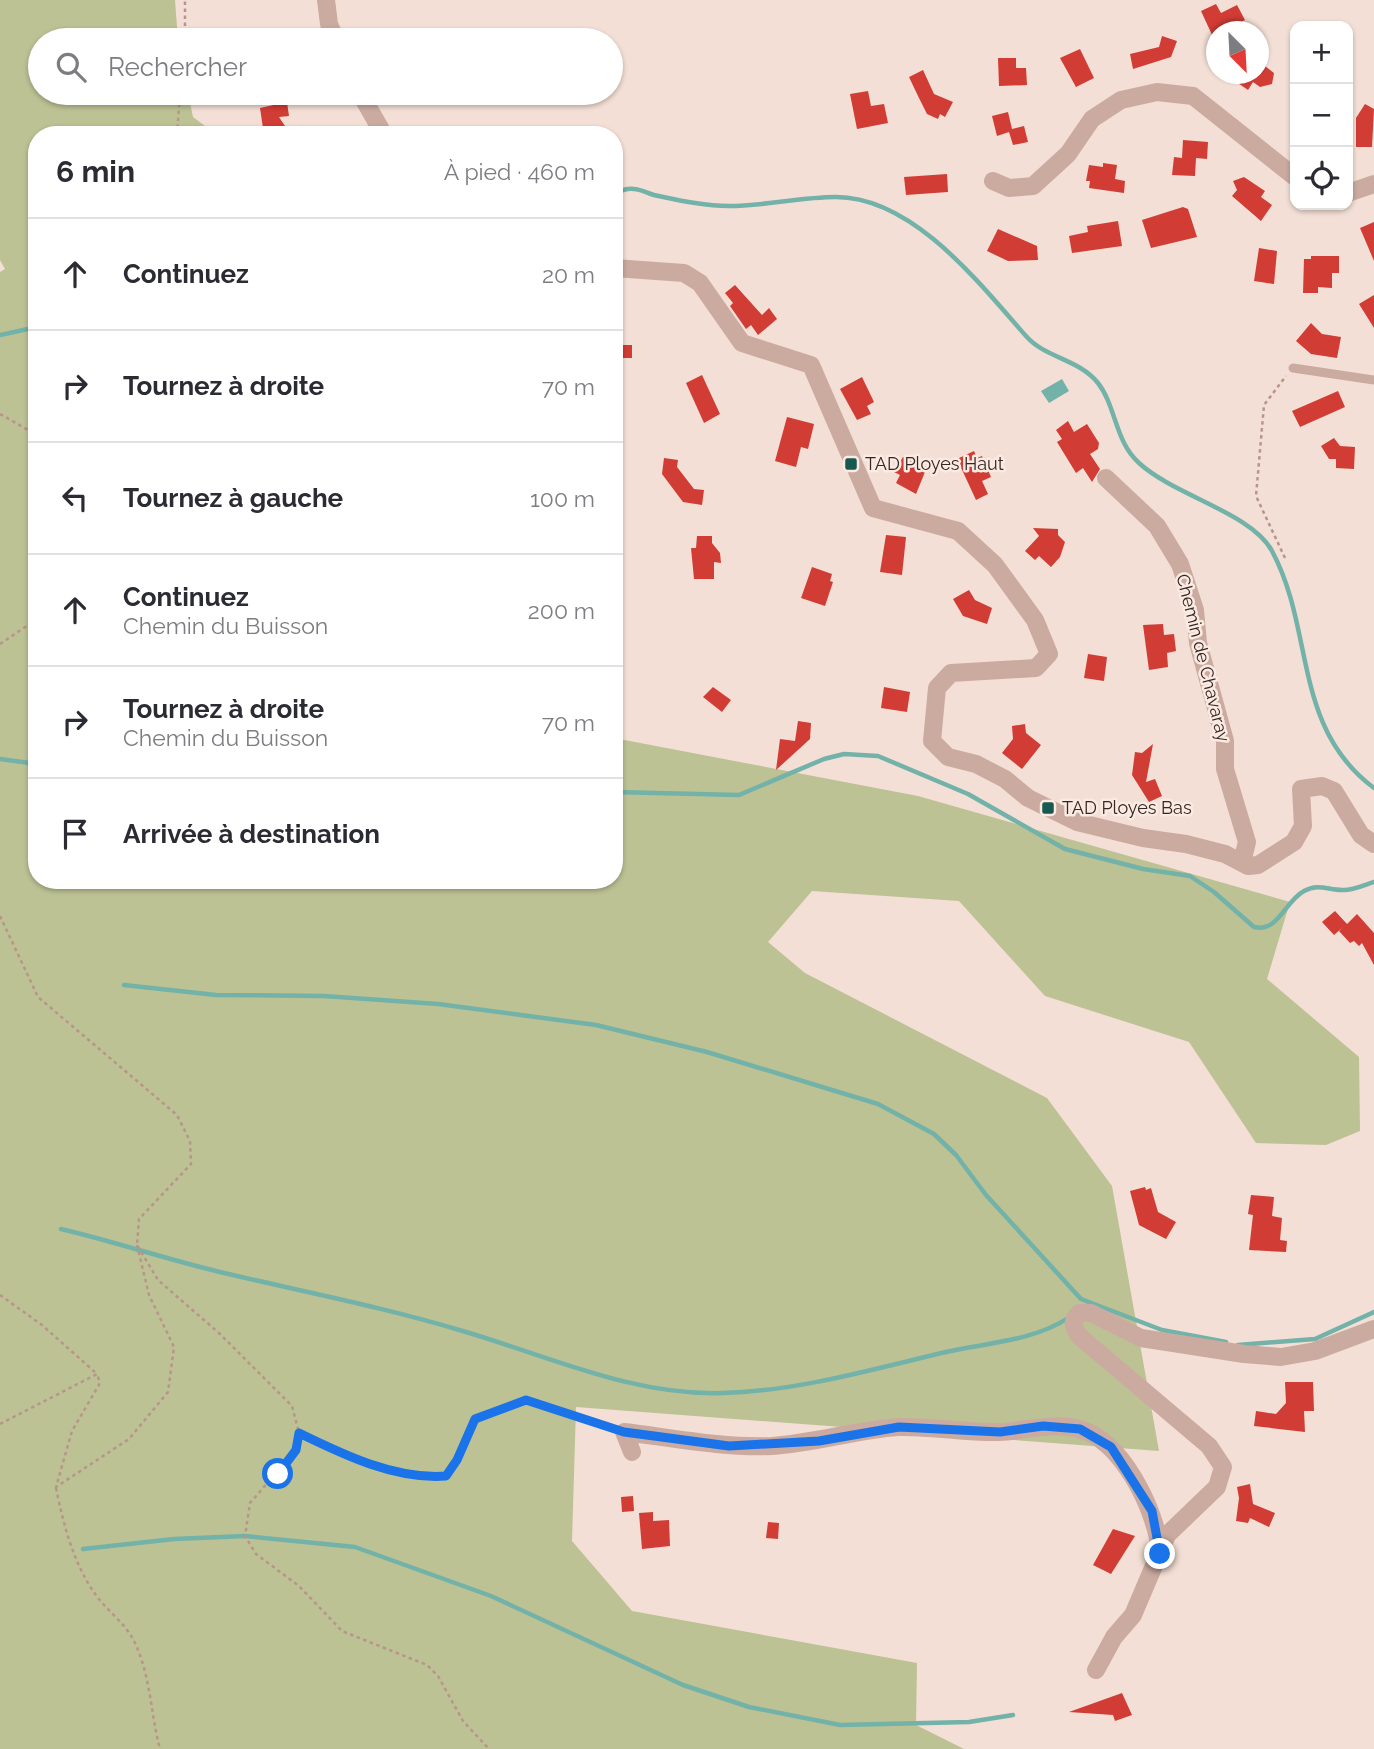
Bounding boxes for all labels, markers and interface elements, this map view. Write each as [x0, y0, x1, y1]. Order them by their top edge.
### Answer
north arrow [1206, 21, 1269, 84]
map controls [1290, 21, 1353, 210]
button: + [1290, 21, 1353, 84]
search box [28, 28, 623, 105]
icon: search [52, 48, 90, 86]
text: Rechercher [108, 52, 247, 82]
button: − [1290, 84, 1353, 147]
button: locate [1290, 147, 1353, 210]
text: 6 min [56, 154, 135, 189]
text: À pied · 460 m [444, 158, 595, 185]
icon: ahead [56, 255, 94, 293]
text: Continuez [123, 259, 249, 289]
text: 20 m [542, 261, 595, 288]
icon: right [56, 367, 94, 405]
text: Tournez à droite [123, 371, 324, 401]
text: 70 m [542, 373, 595, 400]
place label: TAD Ployes Haut [865, 453, 1004, 474]
marker: TAD Ployes Haut [843, 456, 859, 472]
icon: left [56, 479, 94, 517]
text: Tournez à gauche [123, 483, 343, 513]
text: 100 m [530, 485, 595, 512]
street label: Chemin de Chavaray [1172, 572, 1235, 744]
text: Continuez [123, 582, 249, 612]
icon: ahead [56, 591, 94, 629]
text: 200 m [528, 597, 595, 624]
text: Chemin du Buisson [123, 612, 328, 639]
text: Tournez à droite [123, 694, 324, 724]
icon: right [56, 703, 94, 741]
text: 70 m [542, 709, 595, 736]
text: Chemin du Buisson [123, 724, 328, 751]
place label: TAD Ployes Bas [1062, 797, 1192, 818]
marker: TAD Ployes Bas [1040, 800, 1056, 816]
icon: arrive [56, 815, 94, 853]
text: Arrivée à destination [123, 819, 380, 849]
route start [262, 1458, 293, 1489]
route end [1144, 1538, 1175, 1569]

